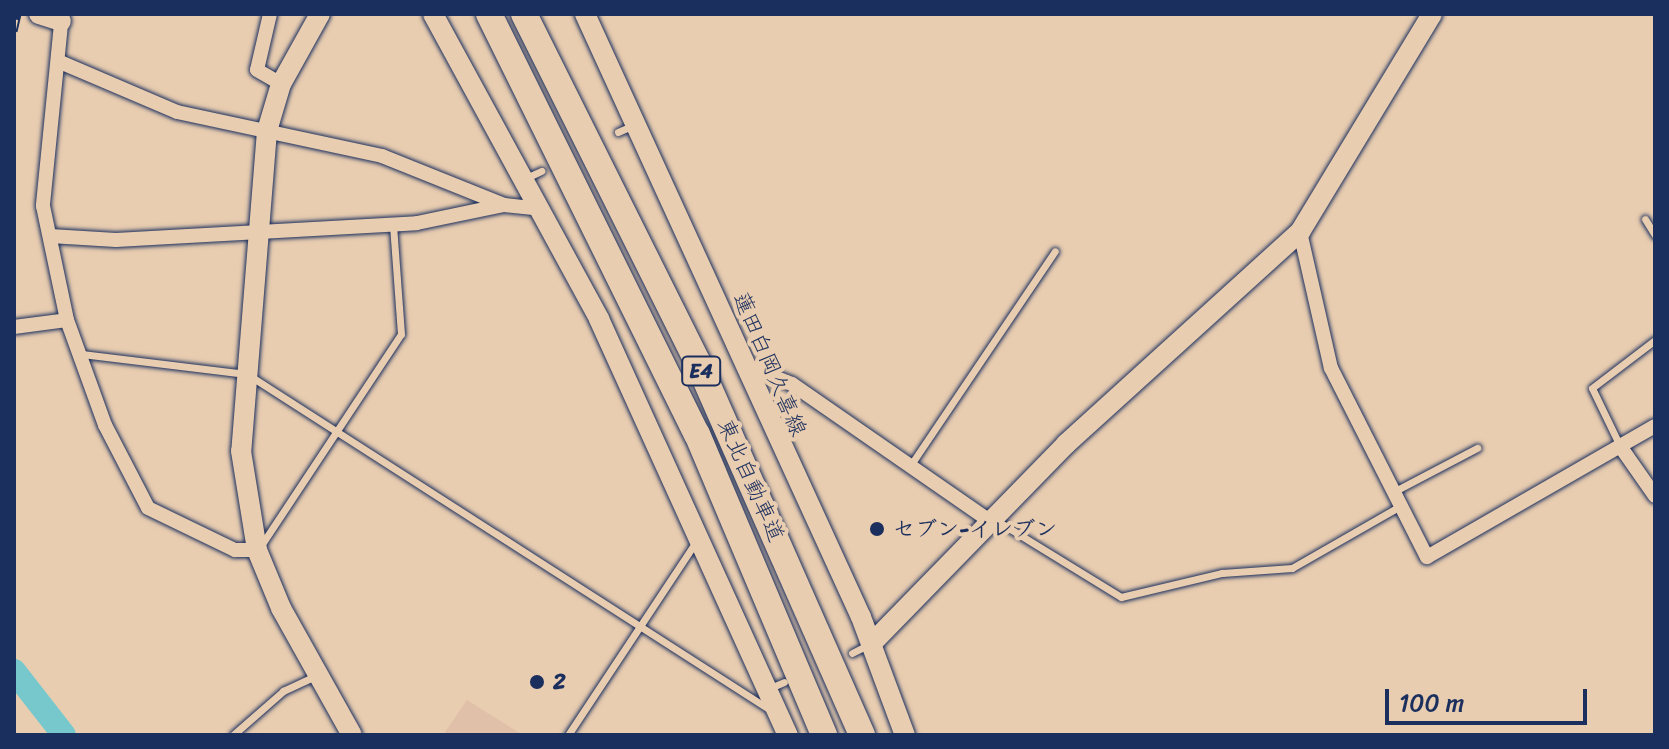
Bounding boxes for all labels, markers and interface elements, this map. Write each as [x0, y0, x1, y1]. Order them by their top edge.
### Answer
street label: 蓮田白岡久喜線 [728, 288, 812, 440]
road number: E4 [681, 355, 721, 387]
street label: 東北自動車道 [712, 414, 790, 546]
place label: セブン-イレブン [893, 516, 1057, 542]
marker: セブン-イレブン [868, 520, 886, 538]
place label: 2 [553, 669, 566, 695]
marker: 2 [528, 673, 546, 691]
scale bar [1389, 673, 1591, 723]
text: 100 m [1399, 682, 1464, 724]

